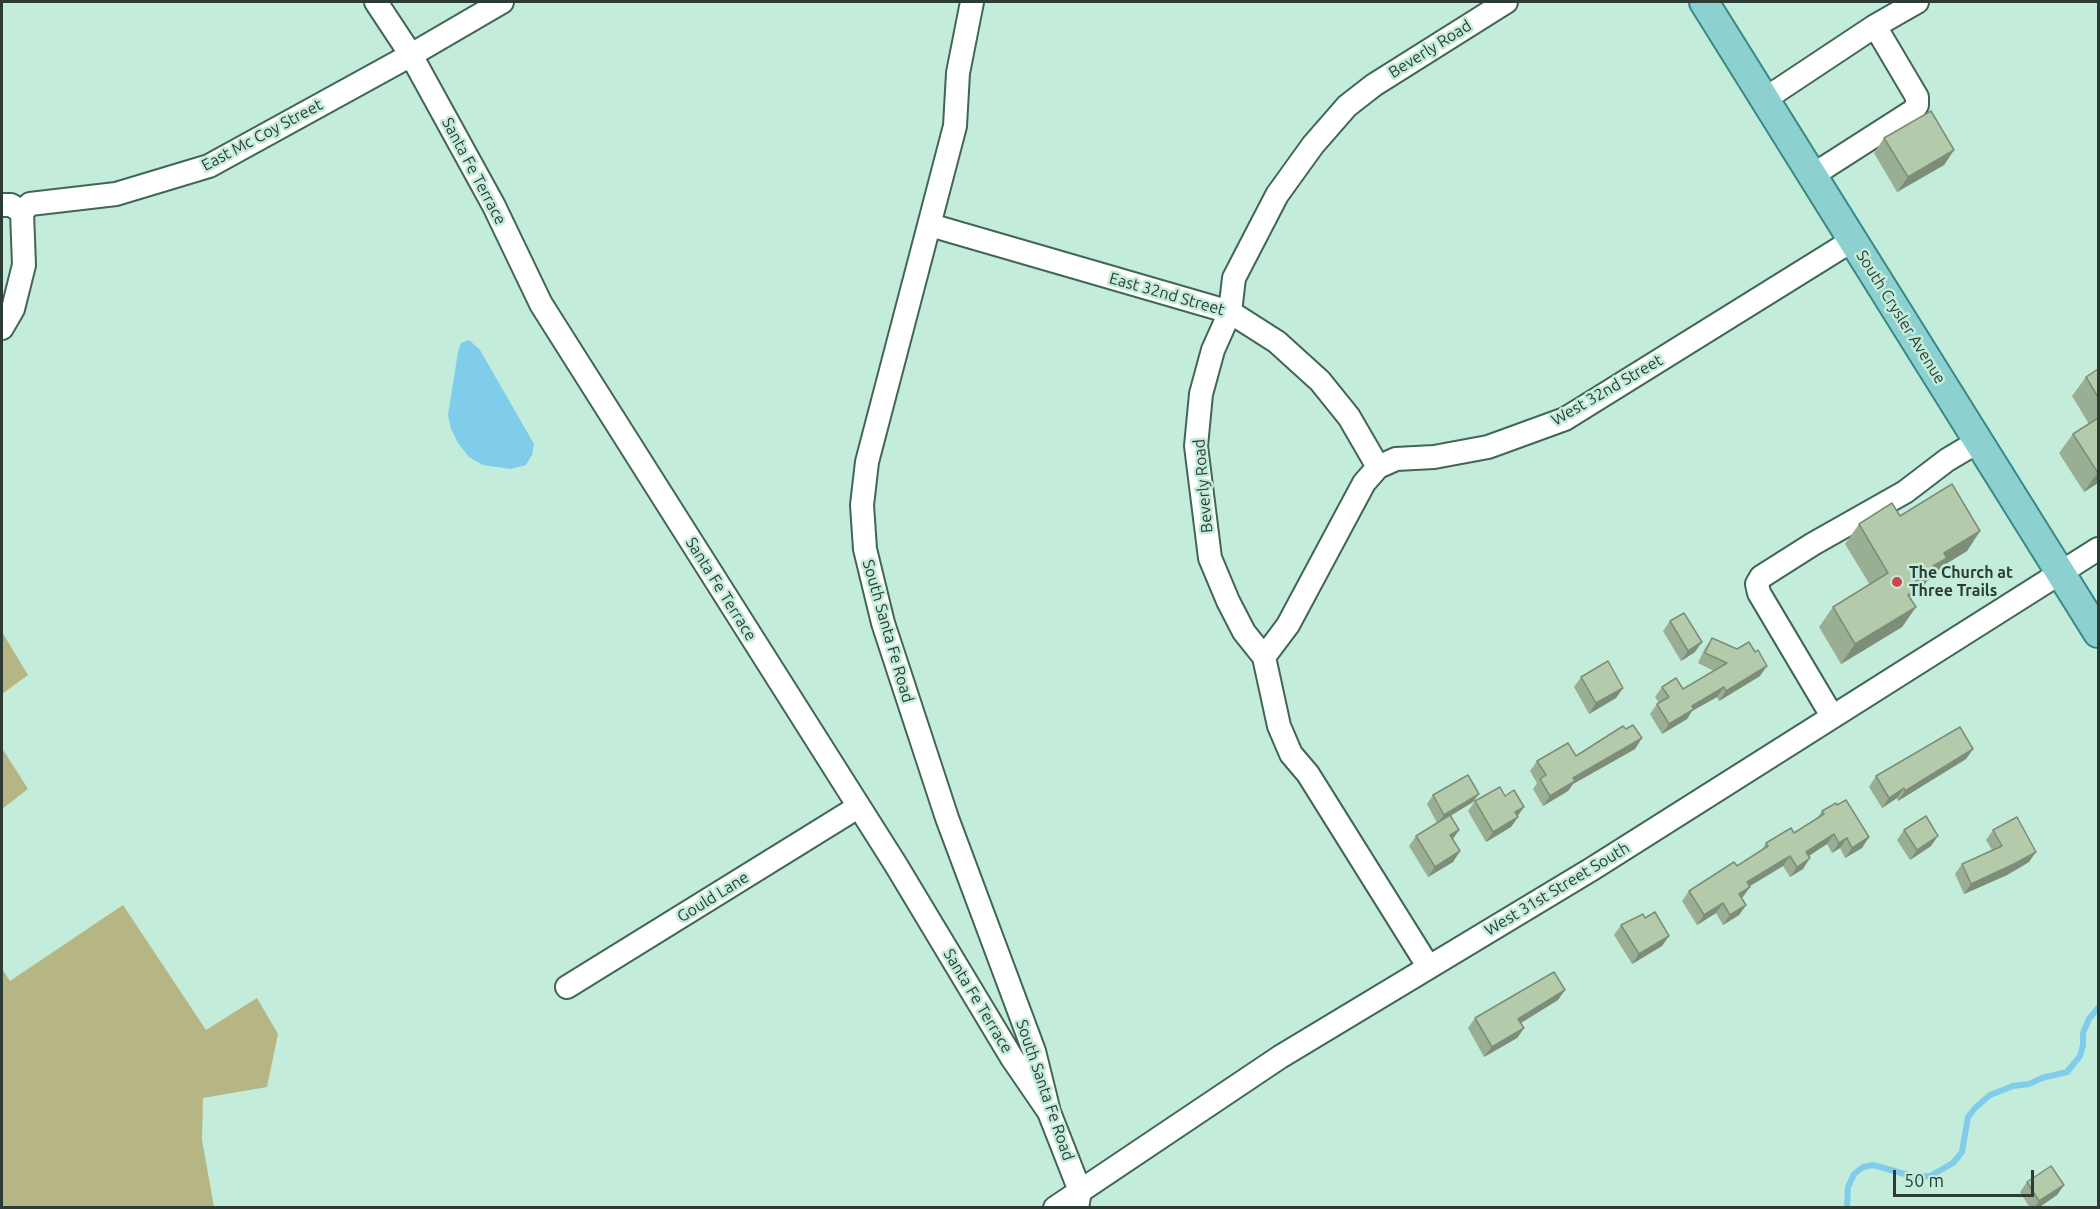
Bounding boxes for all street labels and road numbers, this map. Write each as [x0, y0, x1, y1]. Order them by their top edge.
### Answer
street label: Beverly Road [1385, 16, 1475, 82]
street label: East Mc Coy Street [198, 95, 326, 175]
street label: Santa Fe Terrace [438, 114, 510, 228]
street label: South Crysler Avenue [1852, 247, 1950, 387]
street label: East 32nd Street [1107, 268, 1227, 320]
street label: West 32nd Street [1548, 350, 1666, 430]
street label: Beverly Road [1189, 438, 1217, 534]
street label: Santa Fe Terrace [682, 534, 760, 644]
street label: South Santa Fe Road [858, 557, 918, 705]
street label: West 31st Street South [1481, 838, 1633, 940]
street label: Gould Lane [674, 867, 752, 927]
street label: Santa Fe Terrace [939, 945, 1017, 1057]
street label: South Santa Fe Road [1012, 1017, 1078, 1163]

